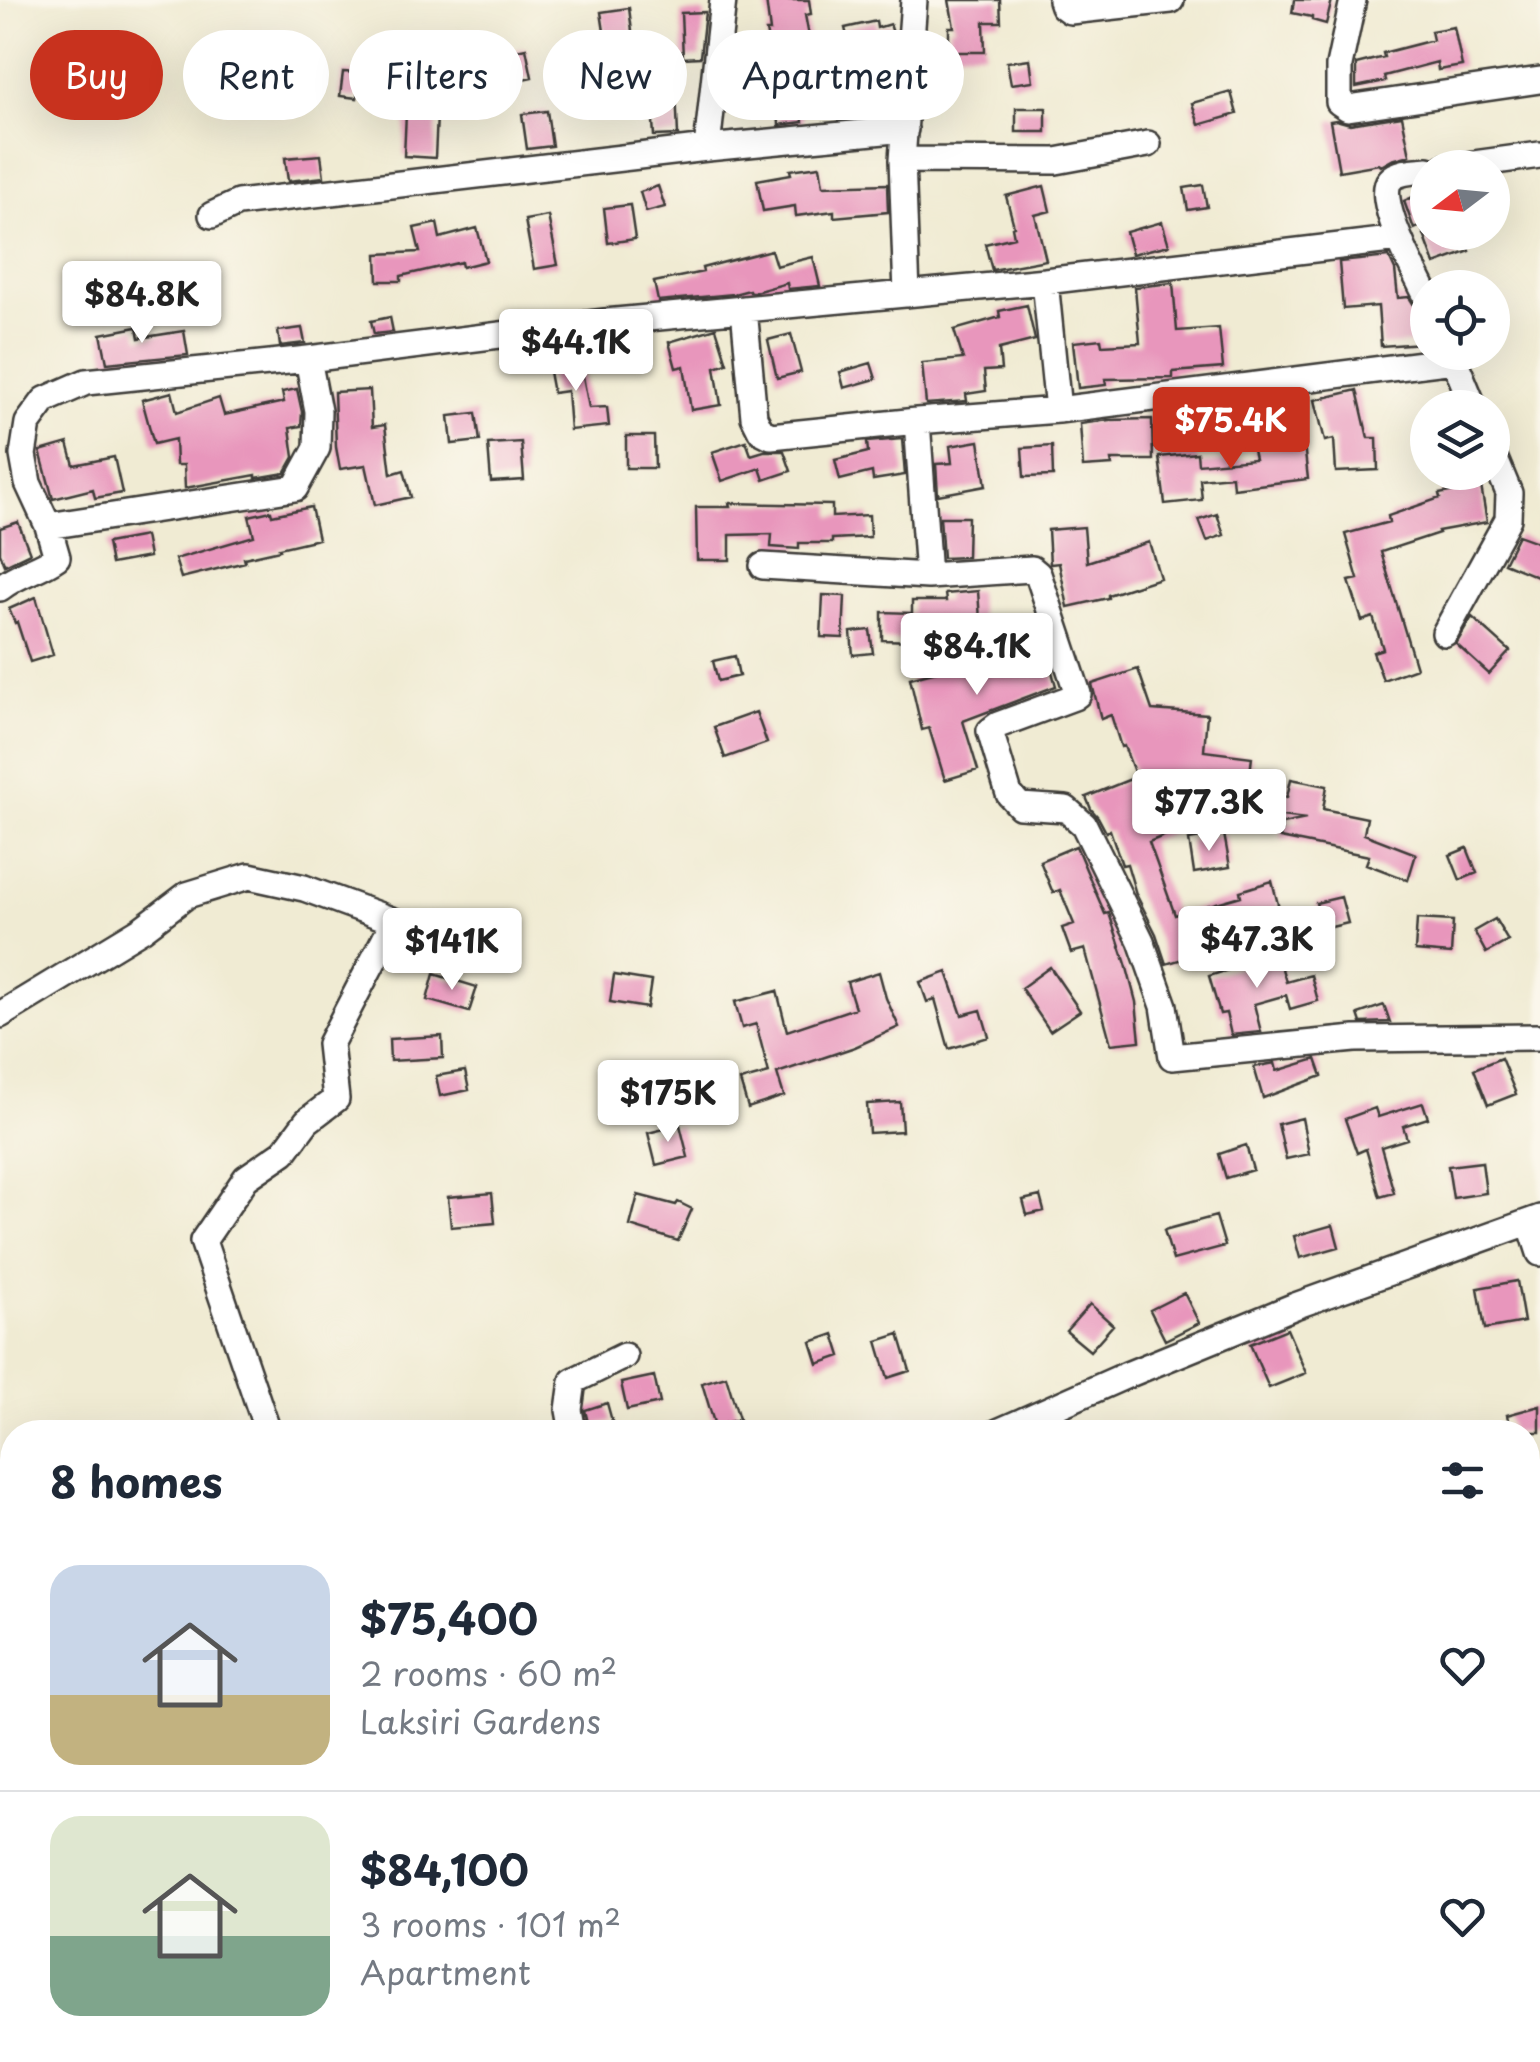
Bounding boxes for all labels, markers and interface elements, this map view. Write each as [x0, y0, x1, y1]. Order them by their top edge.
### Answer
chip: Buy [30, 30, 163, 120]
chip: Rent [183, 30, 329, 120]
chip: Filters [349, 30, 523, 120]
chip: New [543, 30, 687, 120]
chip: Apartment [707, 30, 964, 120]
north arrow [1410, 150, 1510, 250]
map controls [1410, 150, 1510, 490]
pin: $84.8K [61, 261, 223, 346]
text: $84.8K [84, 269, 200, 317]
button: locate [1410, 270, 1510, 370]
pin: $44.1K [495, 309, 657, 394]
text: $44.1K [521, 317, 631, 365]
pin: $75.4K [1150, 387, 1312, 472]
button: layers [1410, 390, 1510, 490]
text: $75.4K [1175, 395, 1287, 443]
pin: $84.1K [896, 613, 1058, 698]
text: $84.1K [923, 621, 1031, 669]
pin: $77.3K [1128, 769, 1290, 854]
text: $77.3K [1154, 777, 1264, 825]
pin: $47.3K [1176, 906, 1338, 991]
pin: $141K [382, 908, 522, 993]
text: $47.3K [1200, 914, 1314, 962]
text: $141K [405, 916, 499, 964]
pin: $175K [598, 1060, 738, 1145]
text: $175K [620, 1068, 716, 1116]
text: 8 homes [50, 1449, 223, 1512]
icon: filters [1435, 1453, 1490, 1508]
text: $75,400 [360, 1586, 538, 1649]
icon: home [130, 1605, 250, 1725]
icon: heart [1435, 1638, 1490, 1693]
text: 2 rooms · 60 m² [360, 1649, 617, 1697]
text: Laksiri Gardens [360, 1697, 601, 1745]
text: $84,100 [360, 1837, 529, 1900]
icon: home [130, 1856, 250, 1976]
icon: heart [1435, 1889, 1490, 1944]
text: 3 rooms · 101 m² [360, 1900, 621, 1948]
text: Apartment [360, 1948, 531, 1996]

